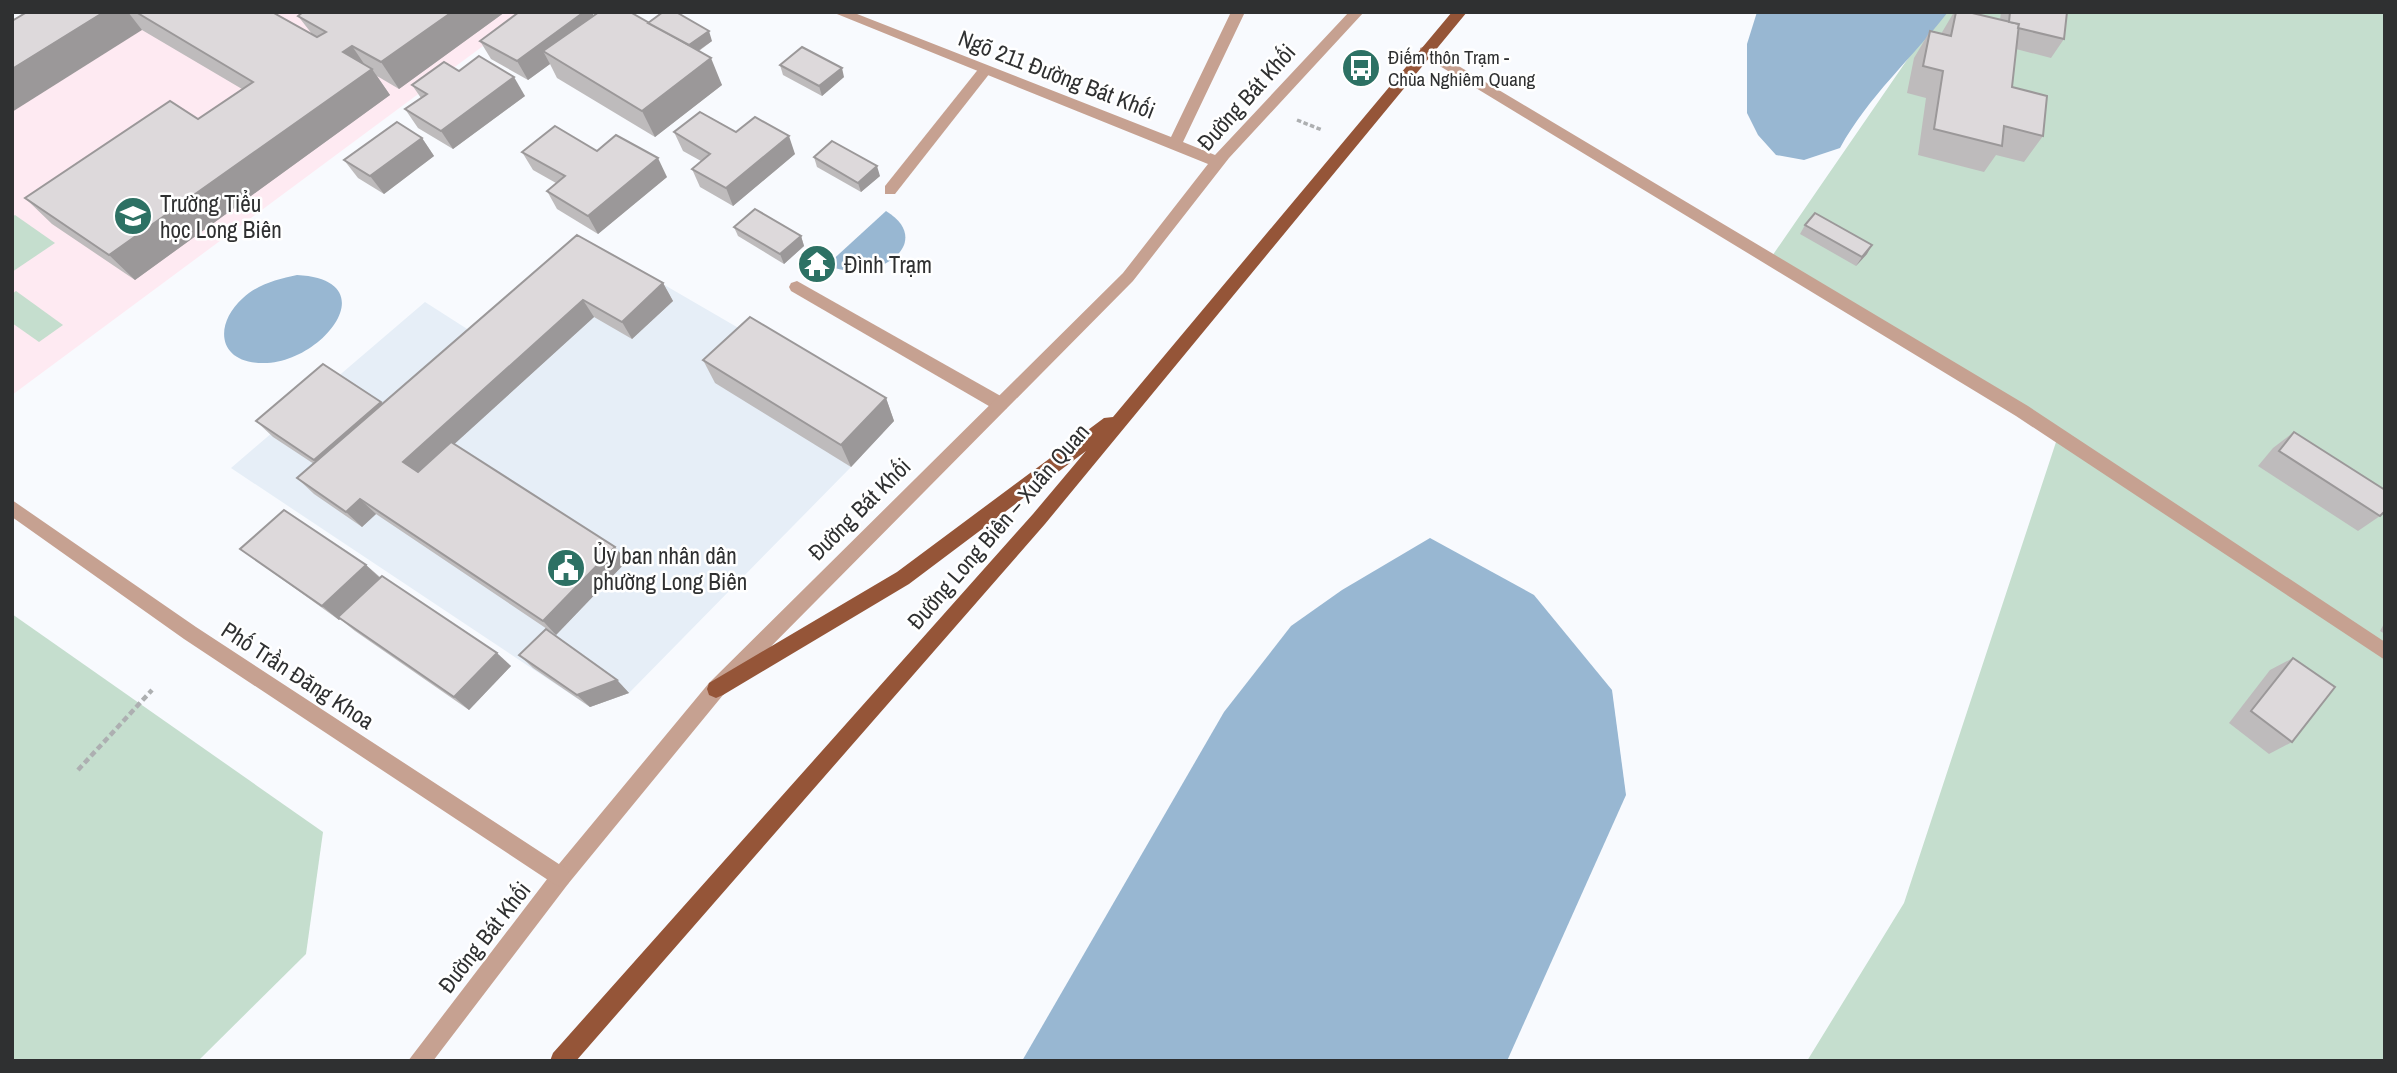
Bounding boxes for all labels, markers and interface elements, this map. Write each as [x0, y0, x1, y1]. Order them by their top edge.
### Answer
street label: Ngõ 211 Đường Bát Khối [954, 22, 1160, 126]
street label: Đường Bát Khối [1190, 37, 1302, 157]
place label: Điếm thôn Trạm - Chùa Nghiêm Quang [1388, 44, 1536, 92]
bus stop icon: Điếm thôn Trạm - Chùa Nghiêm Quang [1340, 47, 1382, 89]
place label: Trường Tiểu học Long Biên [160, 188, 282, 245]
school or university icon: Trường Tiểu học Long Biên [112, 195, 154, 237]
temple icon: Đình Trạm [796, 243, 838, 285]
place label: Đình Trạm [844, 249, 932, 280]
street label: Đường Long Biên – Xuân Quan [900, 417, 1096, 635]
street label: Đường Bát Khối [801, 451, 917, 567]
place label: Ủy ban nhân dân phường Long Biên [593, 540, 747, 597]
public building icon: Ủy ban nhân dân phường Long Biên [545, 547, 587, 589]
street label: Phố Trần Đăng Khoa [216, 614, 381, 736]
street label: Đường Bát Khối [431, 875, 537, 999]

